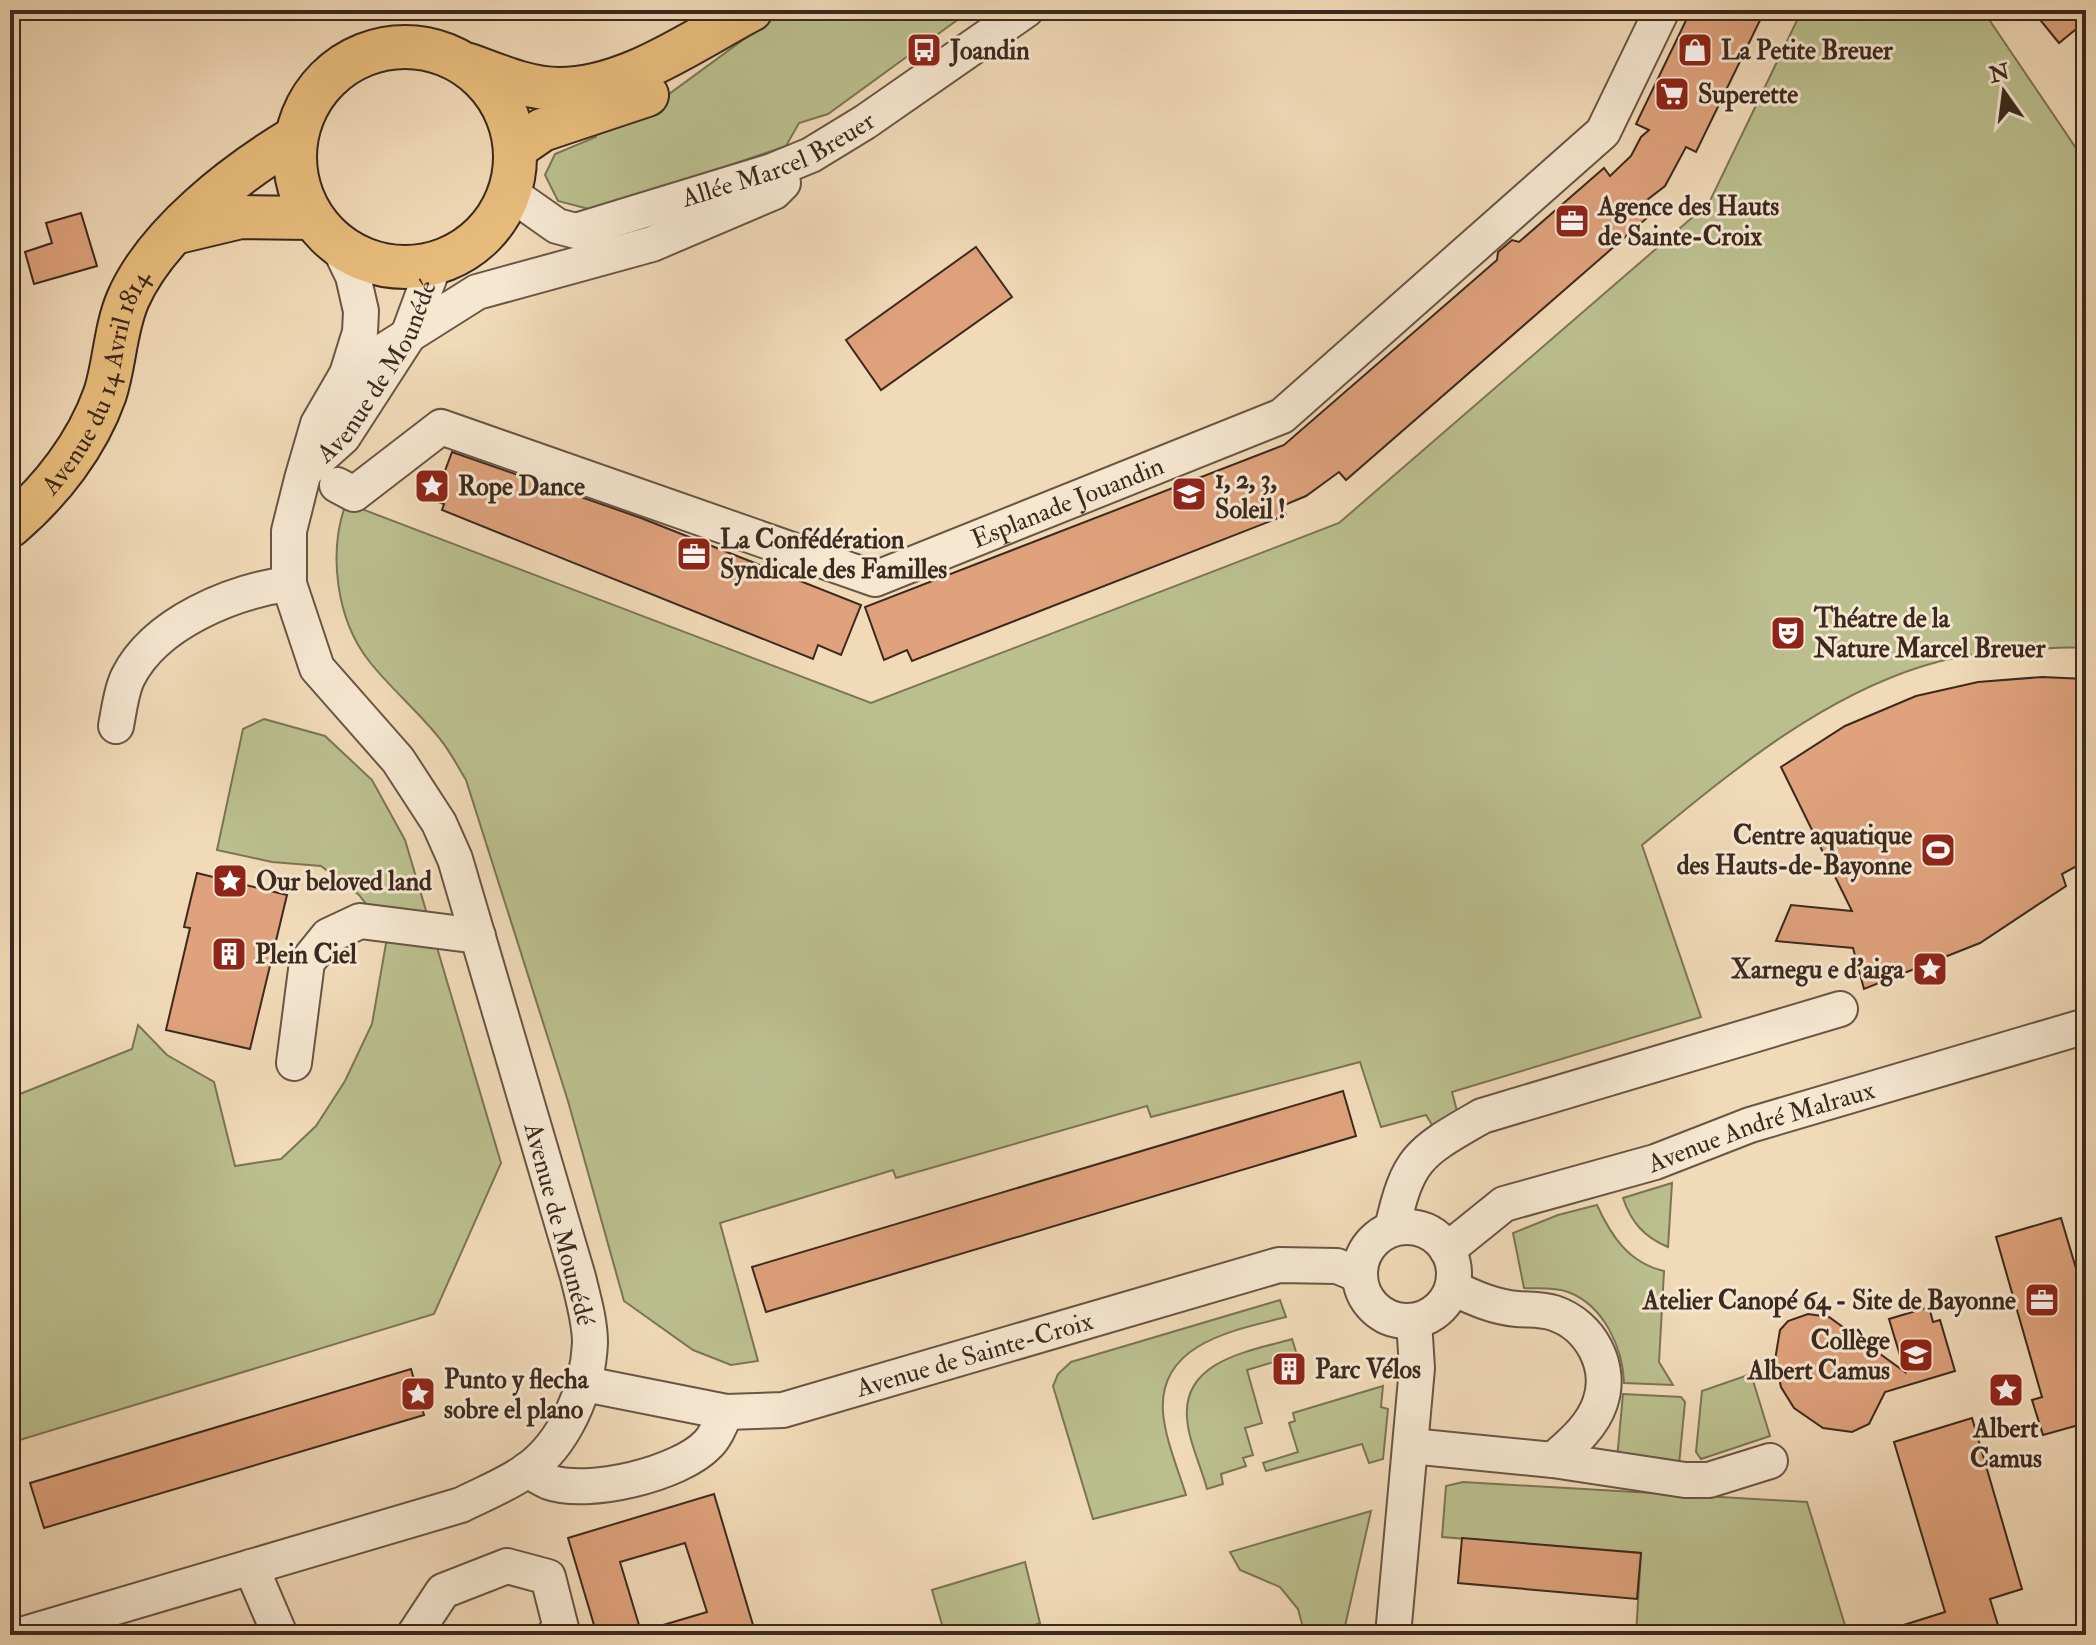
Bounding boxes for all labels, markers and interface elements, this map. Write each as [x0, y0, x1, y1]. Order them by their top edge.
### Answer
bus stop icon: Joandin [905, 31, 943, 69]
shop icon: La Petite Breuer [1676, 31, 1714, 69]
place label: Joandin [948, 35, 1030, 67]
place label: La Petite Breuer [1721, 35, 1893, 67]
north arrow [1964, 52, 2044, 132]
text: N [1985, 58, 2013, 90]
supermarket icon: Superette [1653, 75, 1691, 113]
place label: Superette [1698, 79, 1798, 112]
street label: Allée Marcel Breuer [677, 105, 882, 215]
place label: Agence des Hauts de Sainte-Croix [1597, 191, 1779, 253]
office icon: Agence des Hauts de Sainte-Croix [1553, 202, 1591, 240]
street label: Avenue du 14 Avril 1814 [34, 263, 158, 502]
street label: Avenue de Mounédé [310, 276, 444, 471]
street label: Esplanade Jouandin [967, 450, 1168, 556]
place label: 1, 2, 3, Soleil ! [1215, 464, 1286, 526]
place icon: Rope Dance [413, 467, 451, 505]
place label: Rope Dance [458, 471, 585, 504]
school or university icon: 1, 2, 3, Soleil ! [1170, 475, 1208, 513]
place label: La Confédération Syndicale des Familles [720, 524, 947, 587]
office icon: La Confédération Syndicale des Familles [675, 535, 713, 573]
place label: Théatre de la Nature Marcel Breuer [1813, 603, 2046, 665]
theatre icon: Théatre de la Nature Marcel Breuer [1769, 614, 1807, 652]
place label: Centre aquatique des Hauts-de-Bayonne [1677, 820, 1912, 883]
sports icon: Centre aquatique des Hauts-de-Bayonne [1919, 831, 1957, 869]
place icon: Our beloved land [211, 862, 249, 900]
place label: Our beloved land [256, 866, 432, 898]
building icon: Plein Ciel [210, 935, 248, 973]
place label: Plein Ciel [255, 939, 357, 971]
place icon: Xarnegu e d’aiga [1911, 950, 1949, 988]
place label: Xarnegu e d’aiga [1731, 954, 1905, 987]
street label: Avenue André Malraux [1642, 1074, 1879, 1181]
street label: Avenue de Mounédé [516, 1118, 601, 1329]
office icon: Atelier Canopé 64 - Site de Bayonne [2023, 1281, 2061, 1319]
place label: Atelier Canopé 64 - Site de Bayonne [1642, 1285, 2016, 1318]
street label: Avenue de Sainte-Croix [851, 1305, 1097, 1405]
place label: Collège Albert Camus [1747, 1325, 1890, 1387]
school or university icon: Collège Albert Camus [1897, 1336, 1935, 1374]
building icon: Parc Vélos [1270, 1350, 1308, 1388]
place label: Parc Vélos [1315, 1354, 1421, 1386]
place label: Punto y flecha sobre el plano [444, 1364, 590, 1427]
place icon: Albert Camus [1987, 1371, 2025, 1409]
place icon: Punto y flecha sobre el plano [399, 1375, 437, 1413]
place label: Albert Camus [1970, 1413, 2042, 1475]

